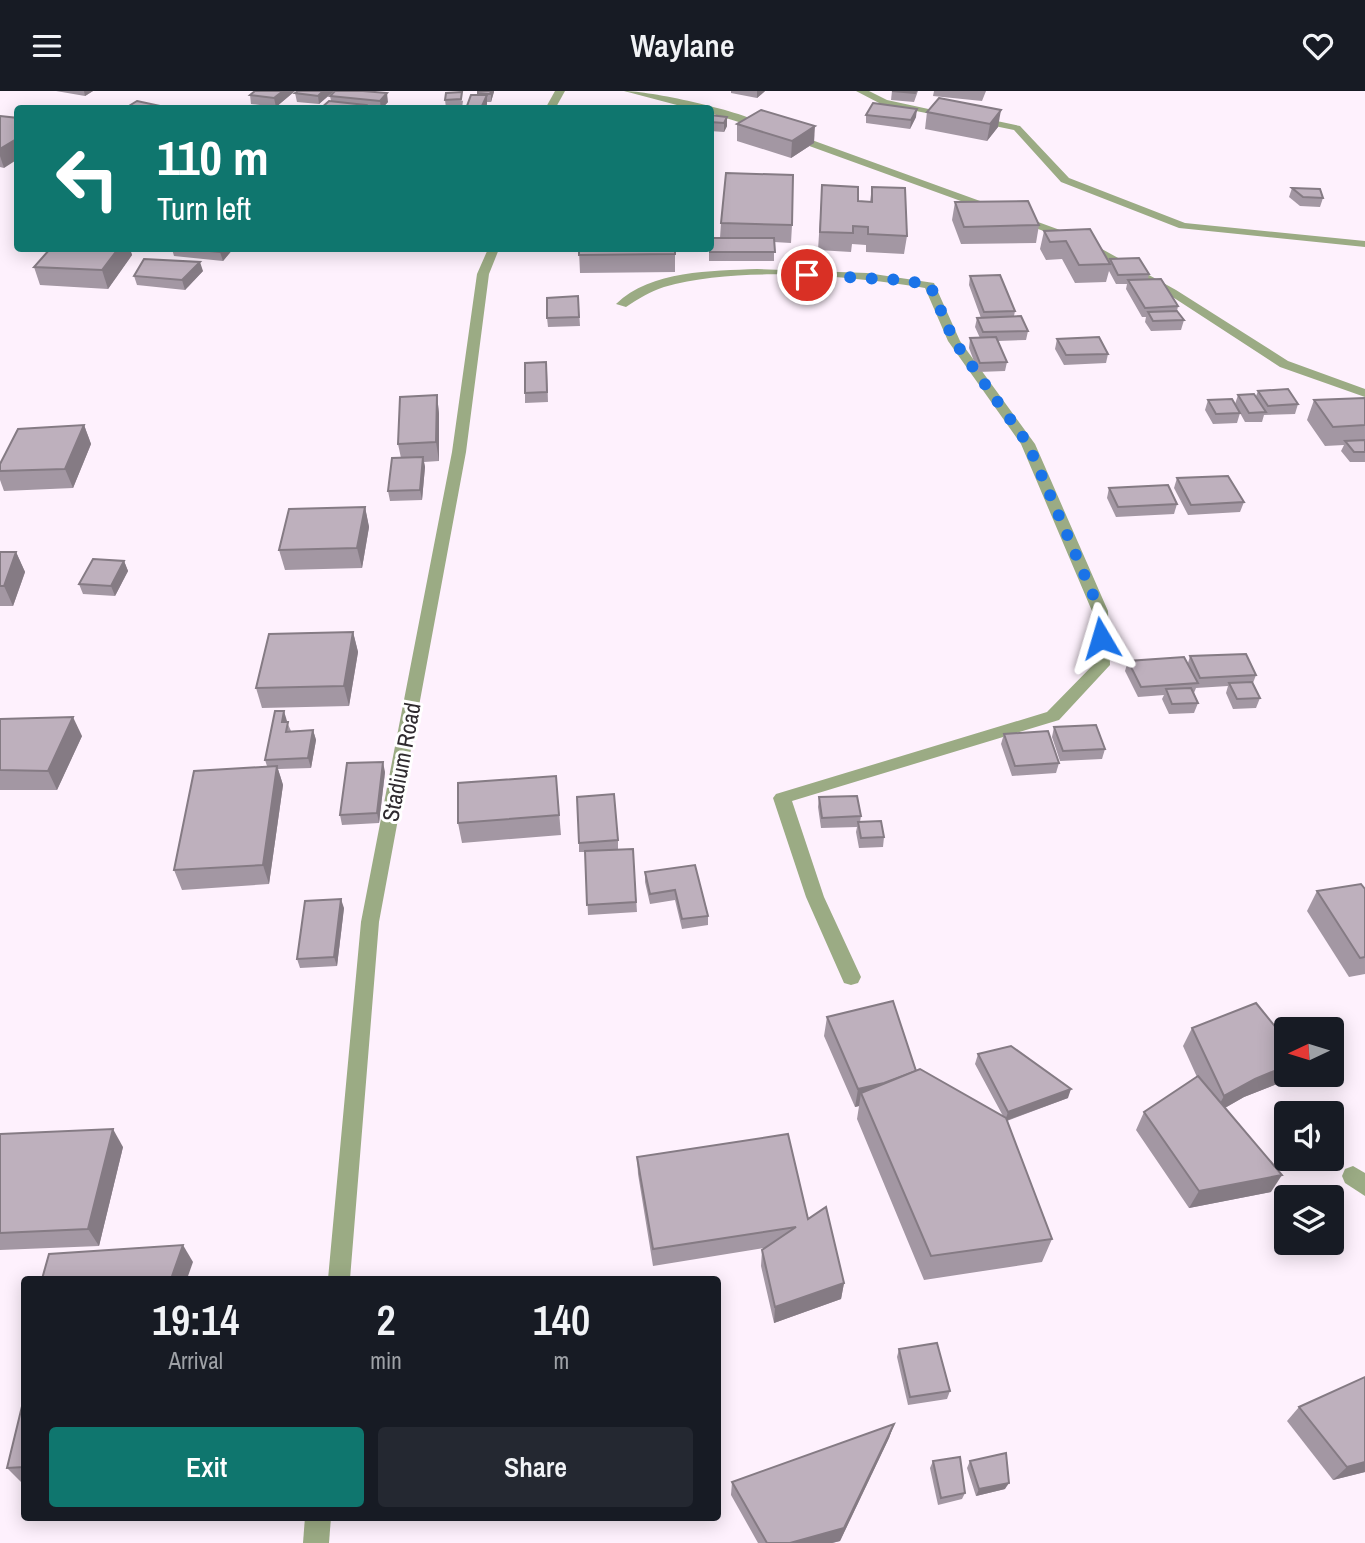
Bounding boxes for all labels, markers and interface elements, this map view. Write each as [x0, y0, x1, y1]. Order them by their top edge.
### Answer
text: Waylane [630, 24, 735, 67]
icon: menu [28, 27, 66, 65]
icon: heart [1299, 27, 1337, 65]
text: 110 m [157, 124, 269, 190]
icon: left [42, 133, 133, 224]
text: Turn left [157, 187, 251, 230]
pin [777, 245, 837, 305]
icon: arrive [788, 256, 826, 294]
position arrow [1064, 601, 1138, 675]
street label: Stadium Road [374, 700, 428, 824]
north arrow [1274, 1017, 1344, 1087]
map controls [1274, 1017, 1344, 1255]
button: sound [1274, 1101, 1344, 1171]
button: layers [1274, 1185, 1344, 1255]
text: 19:14 [152, 1292, 239, 1348]
text: 2 [376, 1292, 396, 1348]
text: 140 [533, 1292, 590, 1348]
text: Arrival [168, 1345, 223, 1376]
text: min [370, 1345, 402, 1376]
text: m [554, 1345, 569, 1376]
button: Exit [49, 1427, 364, 1507]
button: Share [378, 1427, 693, 1507]

